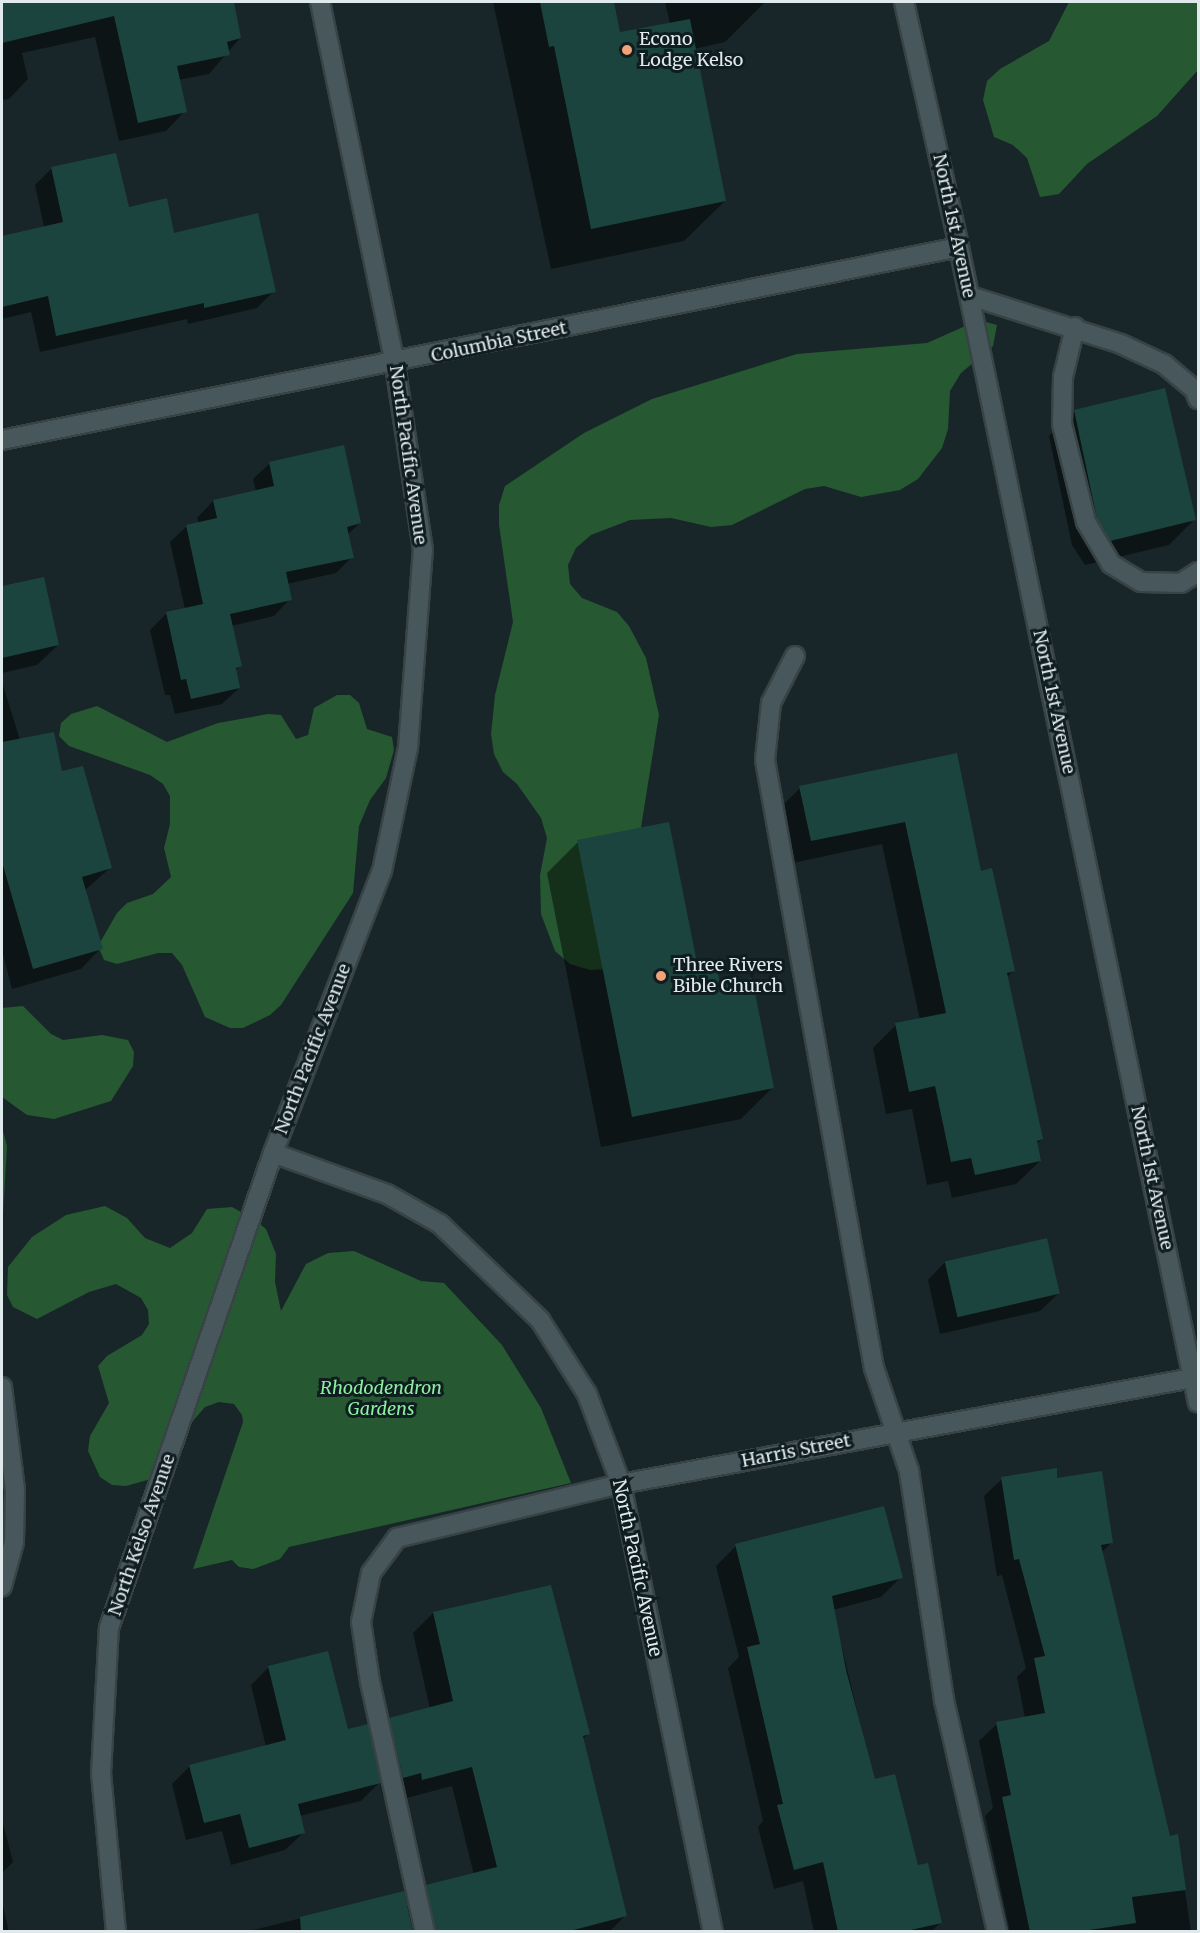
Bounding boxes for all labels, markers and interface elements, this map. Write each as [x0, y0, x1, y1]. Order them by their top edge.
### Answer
place label: Econo Lodge Kelso [639, 29, 743, 72]
marker: Econo Lodge Kelso [620, 43, 634, 57]
street label: North 1st Avenue [928, 152, 980, 300]
street label: Columbia Street [429, 317, 569, 367]
street label: North Pacific Avenue [385, 364, 431, 546]
street label: North 1st Avenue [1028, 628, 1080, 776]
place label: Three Rivers Bible Church [673, 955, 783, 998]
street label: North Pacific Avenue [271, 961, 355, 1137]
marker: Three Rivers Bible Church [654, 969, 668, 983]
street label: North 1st Avenue [1126, 1104, 1178, 1252]
park label: Rhododendron Gardens [320, 1378, 442, 1420]
street label: Harris Street [740, 1430, 852, 1472]
street label: North Kelso Avenue [104, 1451, 180, 1619]
street label: North Pacific Avenue [608, 1477, 666, 1659]

